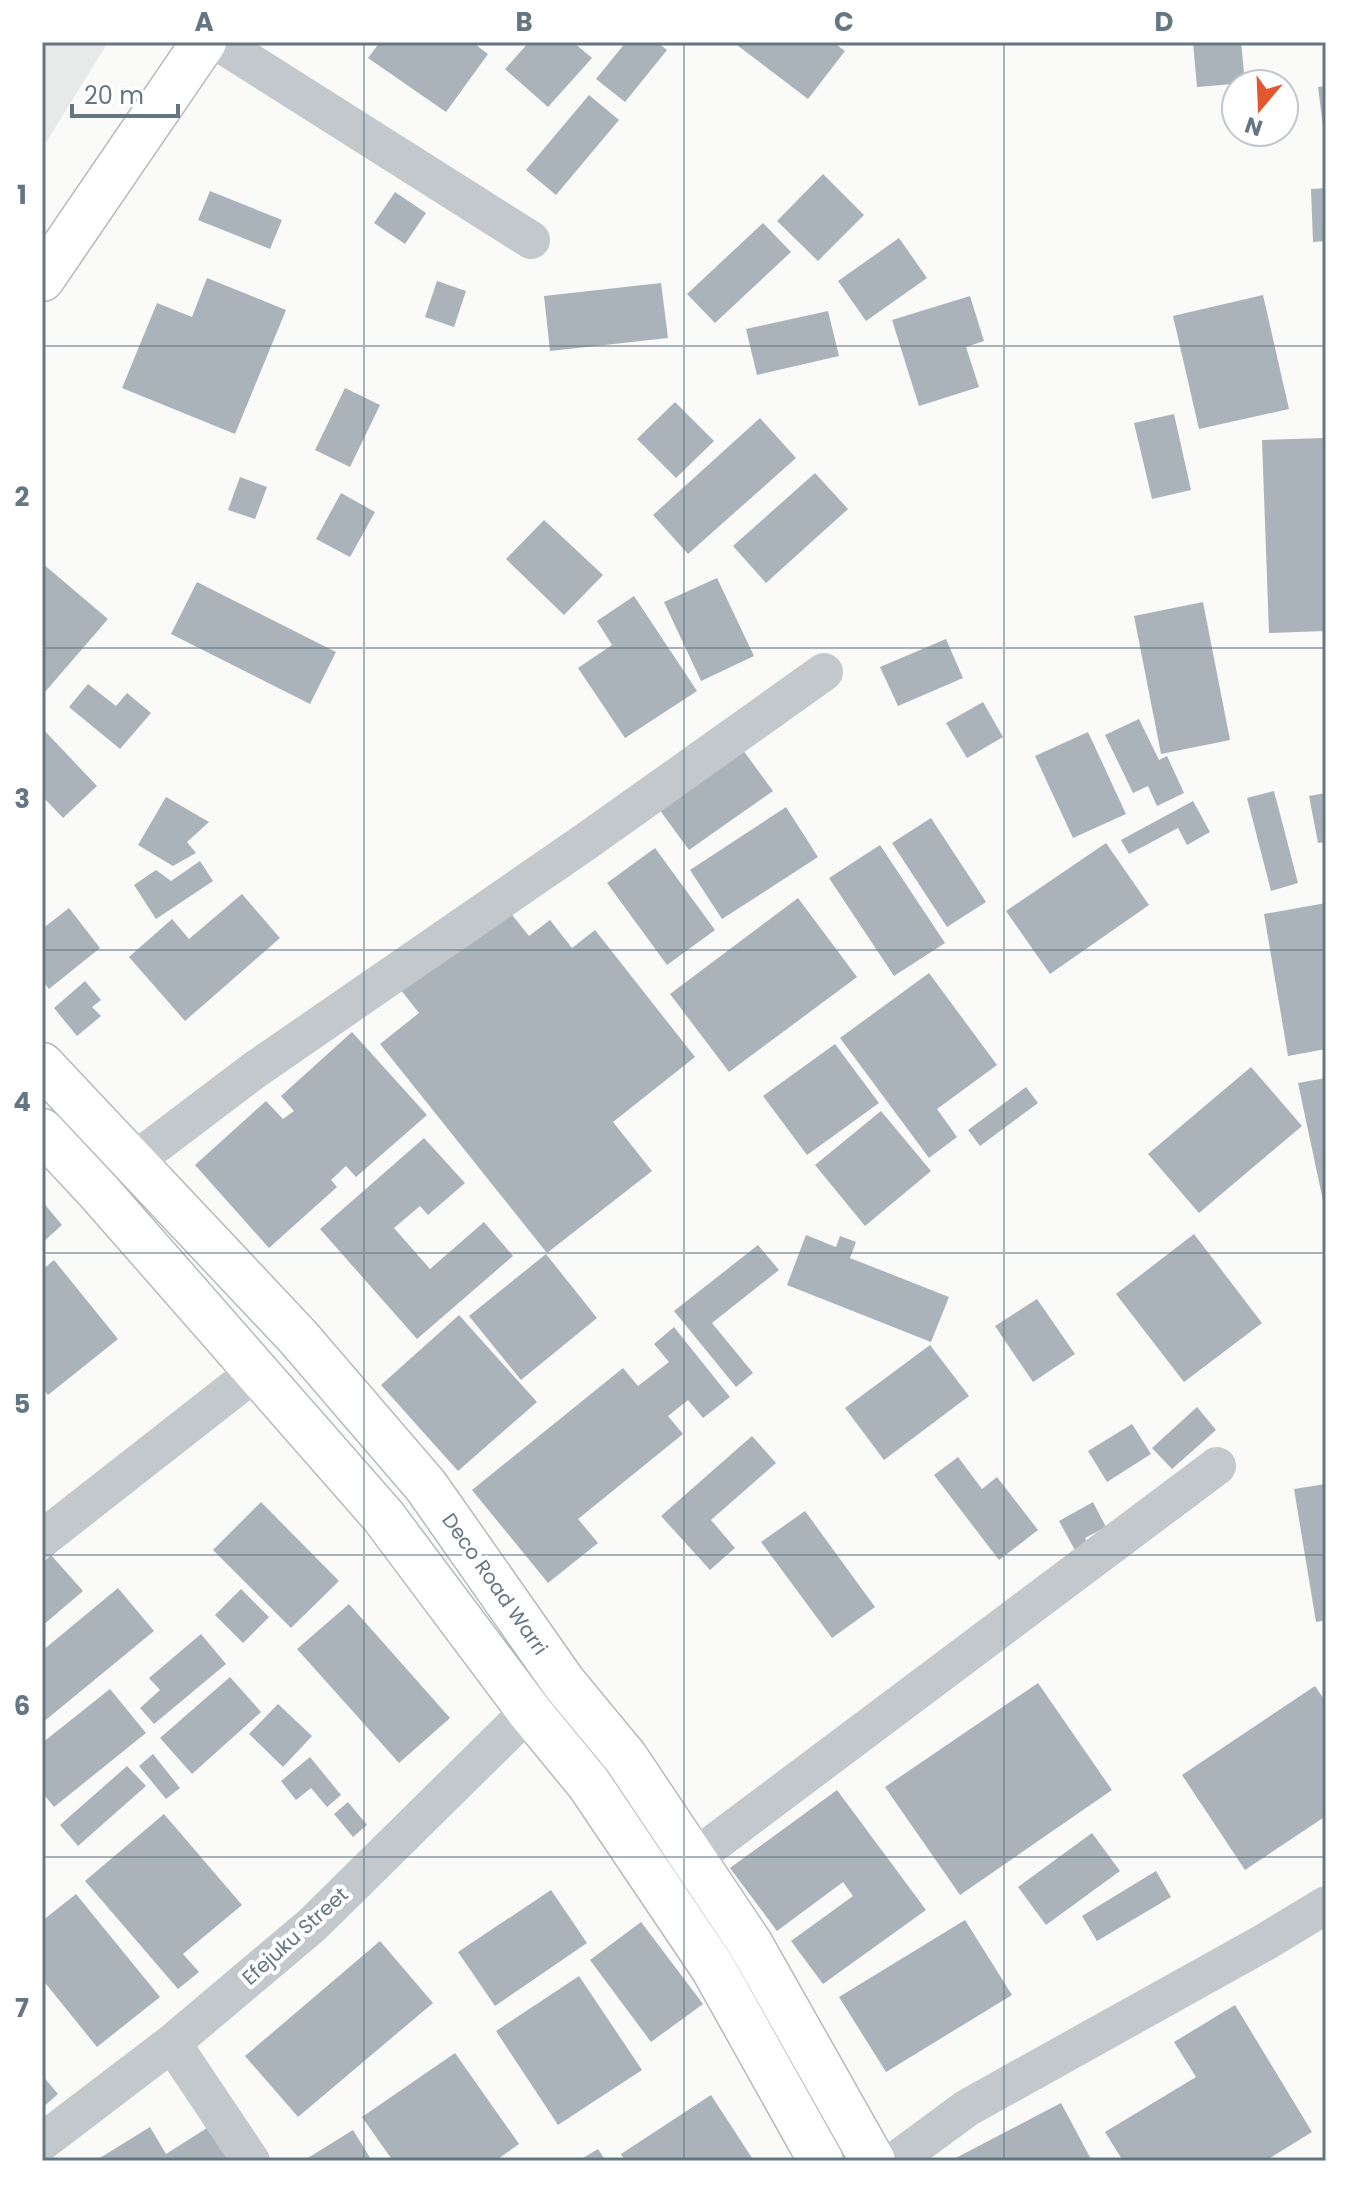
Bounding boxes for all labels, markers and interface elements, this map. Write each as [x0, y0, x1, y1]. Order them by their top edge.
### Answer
text: A [194, 4, 214, 40]
text: B [515, 4, 533, 40]
text: C [834, 4, 854, 40]
text: D [1155, 4, 1174, 40]
scale bar [72, 68, 178, 118]
north arrow [1220, 68, 1300, 148]
text: 20 m [84, 79, 144, 112]
text: N [1241, 109, 1267, 144]
text: 1 [17, 177, 27, 213]
text: 2 [15, 479, 30, 515]
text: 3 [14, 781, 30, 817]
text: 4 [13, 1084, 31, 1120]
text: 5 [14, 1386, 30, 1422]
street label: Deco Road Warri [436, 1508, 554, 1660]
text: 6 [14, 1688, 30, 1724]
street label: Efejuku Street [236, 1881, 354, 1991]
text: 7 [15, 1990, 29, 2026]

